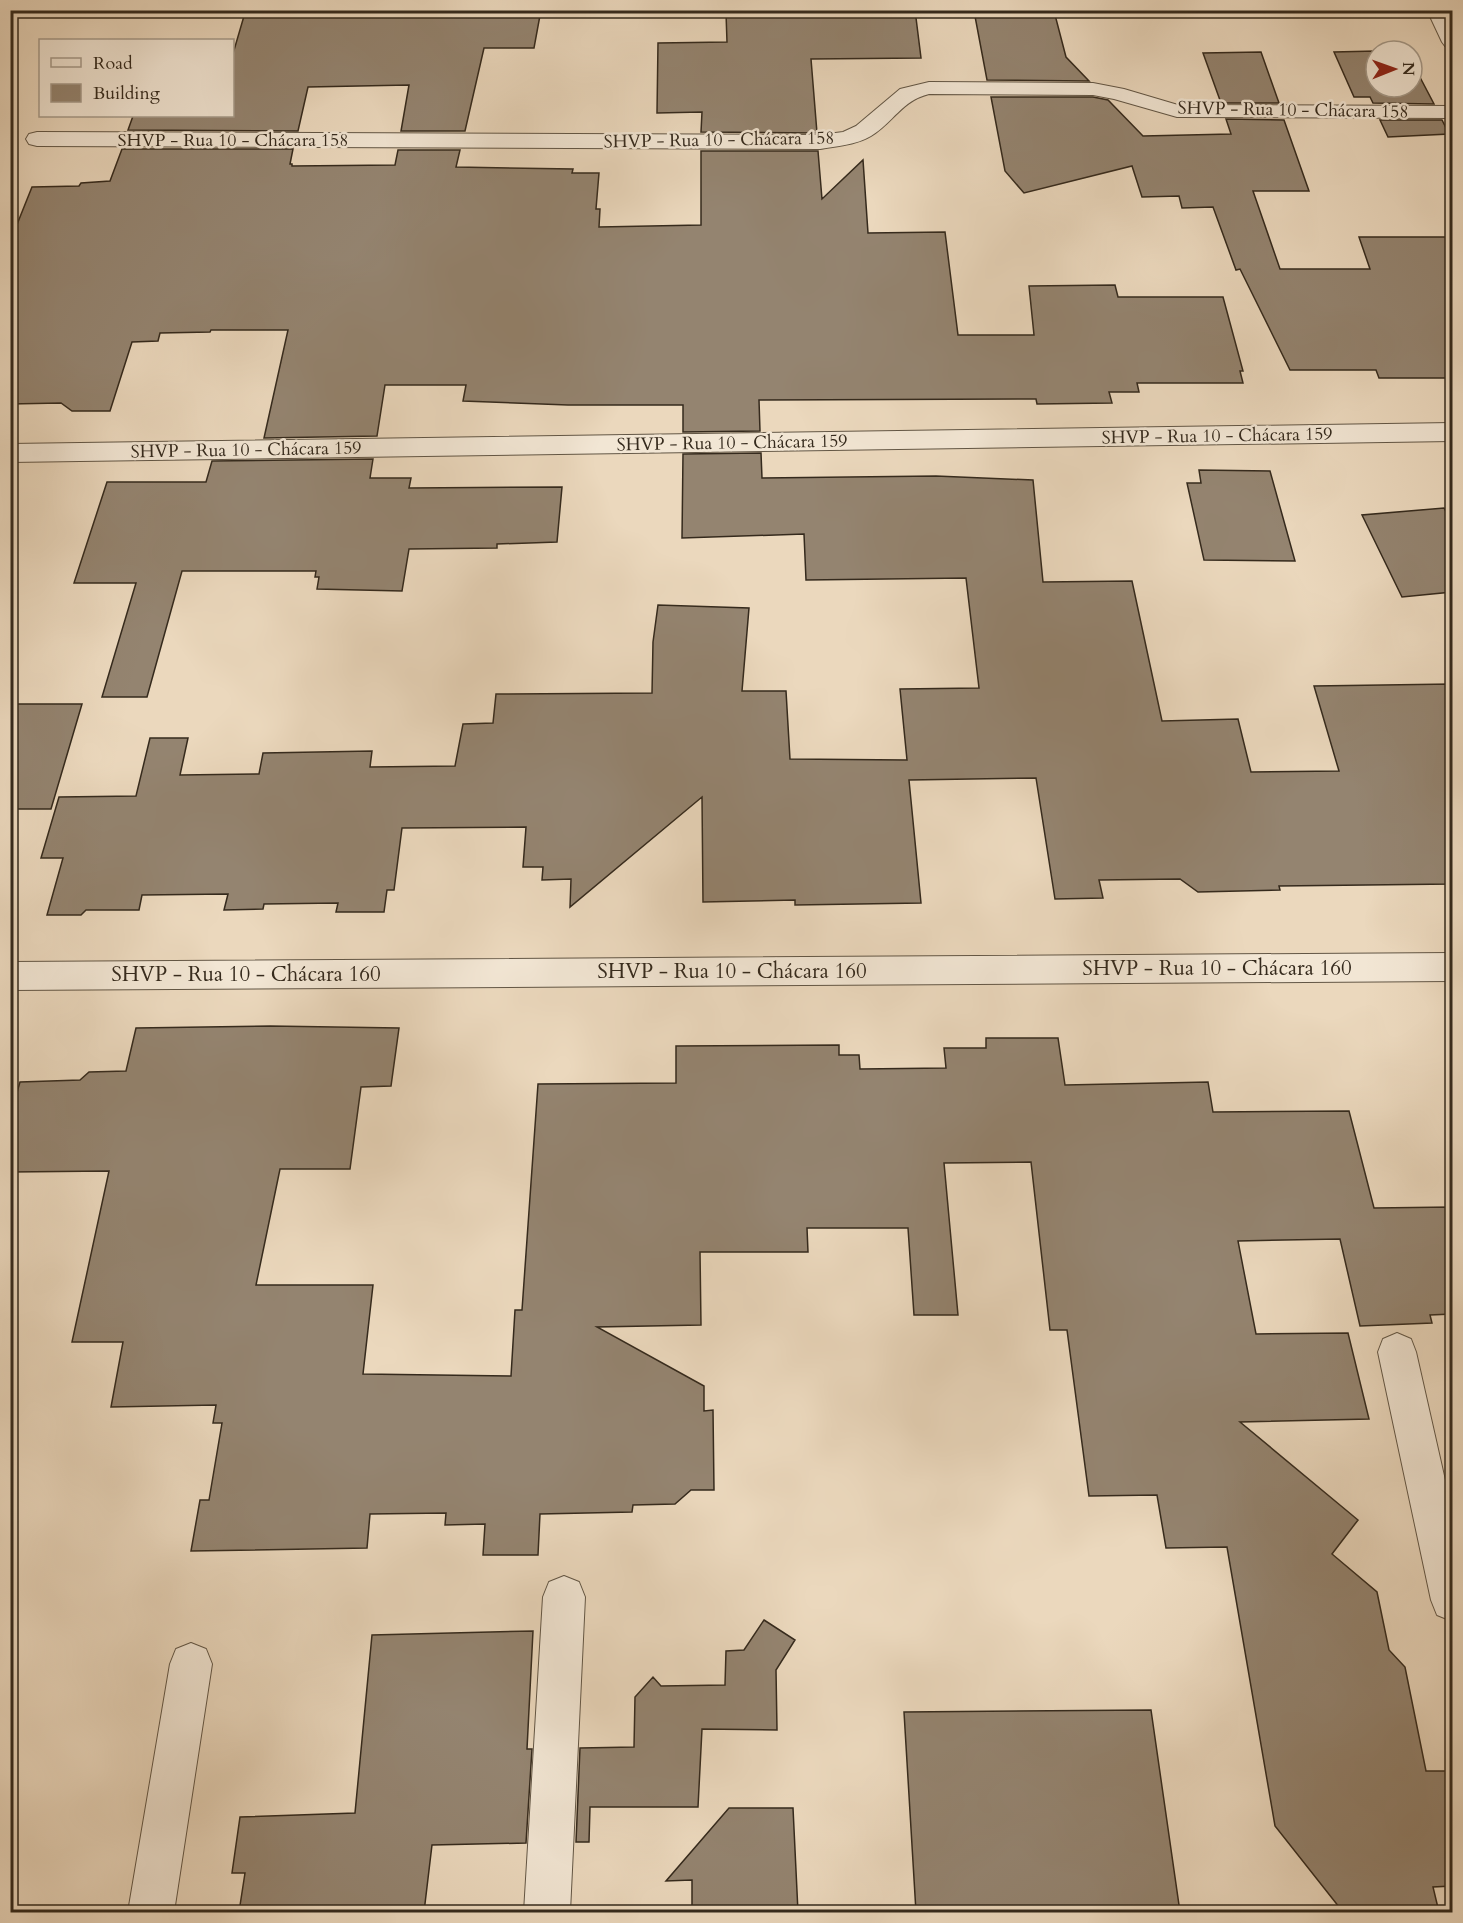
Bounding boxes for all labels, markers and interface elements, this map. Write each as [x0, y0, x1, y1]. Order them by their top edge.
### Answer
legend [39, 39, 234, 117]
north arrow [1364, 39, 1424, 99]
text: Road [93, 51, 133, 76]
text: N [1397, 62, 1419, 76]
text: Building [93, 81, 161, 106]
street label: SHVP - Rua 10 - Chácara 158 [1177, 95, 1409, 125]
street label: SHVP - Rua 10 - Chácara 158 [603, 125, 835, 155]
street label: SHVP - Rua 10 - Chácara 158 [118, 128, 348, 153]
street label: SHVP - Rua 10 - Chácara 159 [1101, 421, 1333, 451]
street label: SHVP - Rua 10 - Chácara 159 [616, 428, 848, 458]
street label: SHVP - Rua 10 - Chácara 159 [130, 435, 362, 465]
street label: SHVP - Rua 10 - Chácara 160 [1082, 954, 1352, 983]
street label: SHVP - Rua 10 - Chácara 160 [597, 957, 867, 986]
street label: SHVP - Rua 10 - Chácara 160 [111, 960, 381, 989]

